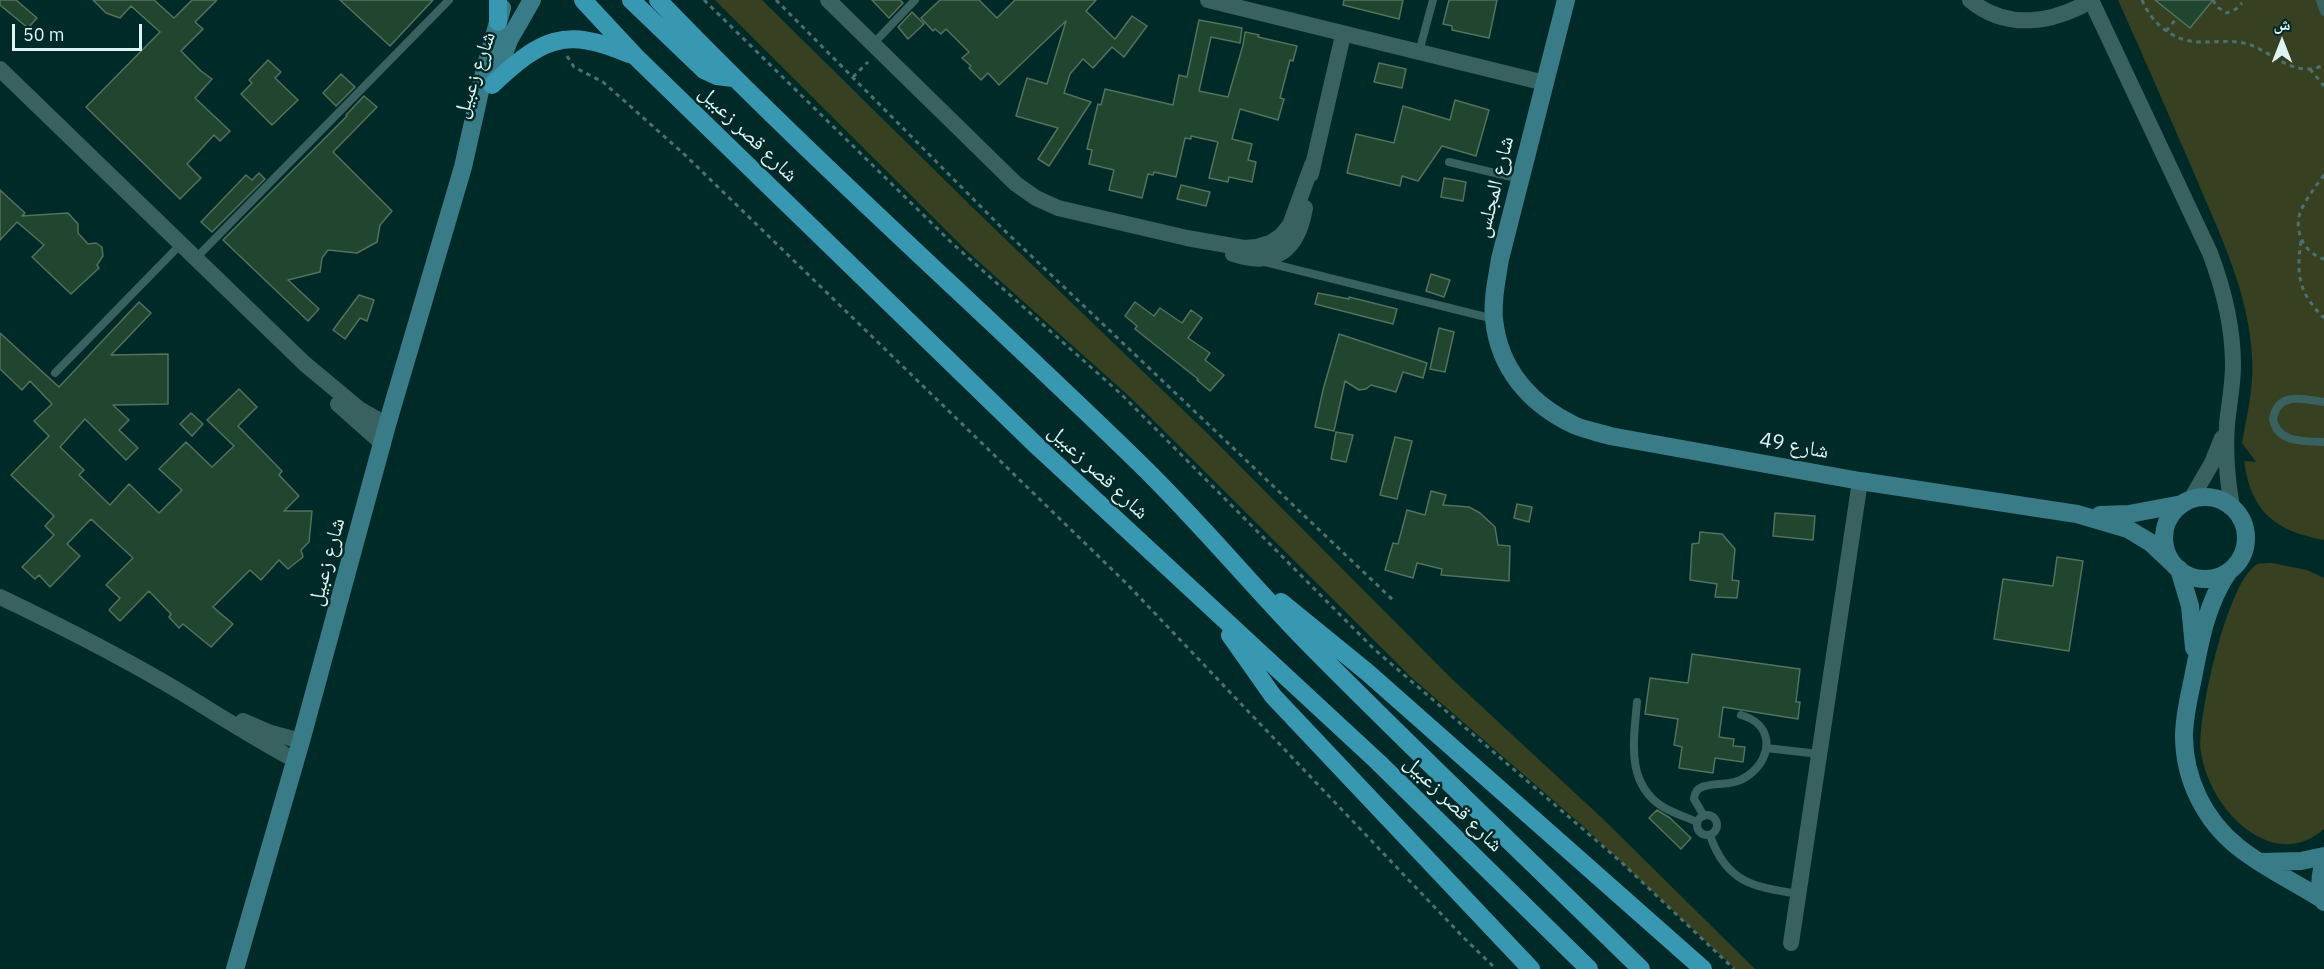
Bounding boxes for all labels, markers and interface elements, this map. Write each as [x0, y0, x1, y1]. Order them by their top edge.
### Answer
scale bar [15, 12, 146, 50]
north arrow [2252, 12, 2312, 72]
text: ش [2274, 14, 2290, 34]
text: 50 m [23, 23, 65, 46]
street label: شارع زعبيل [448, 28, 502, 122]
street label: شارع قصر زعبيل [693, 80, 803, 188]
street label: شارع المجلس [1470, 134, 1520, 240]
street label: شارع قصر زعبيل [1042, 419, 1154, 525]
street label: شارع 49 [1757, 428, 1831, 464]
street label: شارع زعبيل [303, 515, 351, 609]
street label: شارع قصر زعبيل [1398, 750, 1508, 858]

